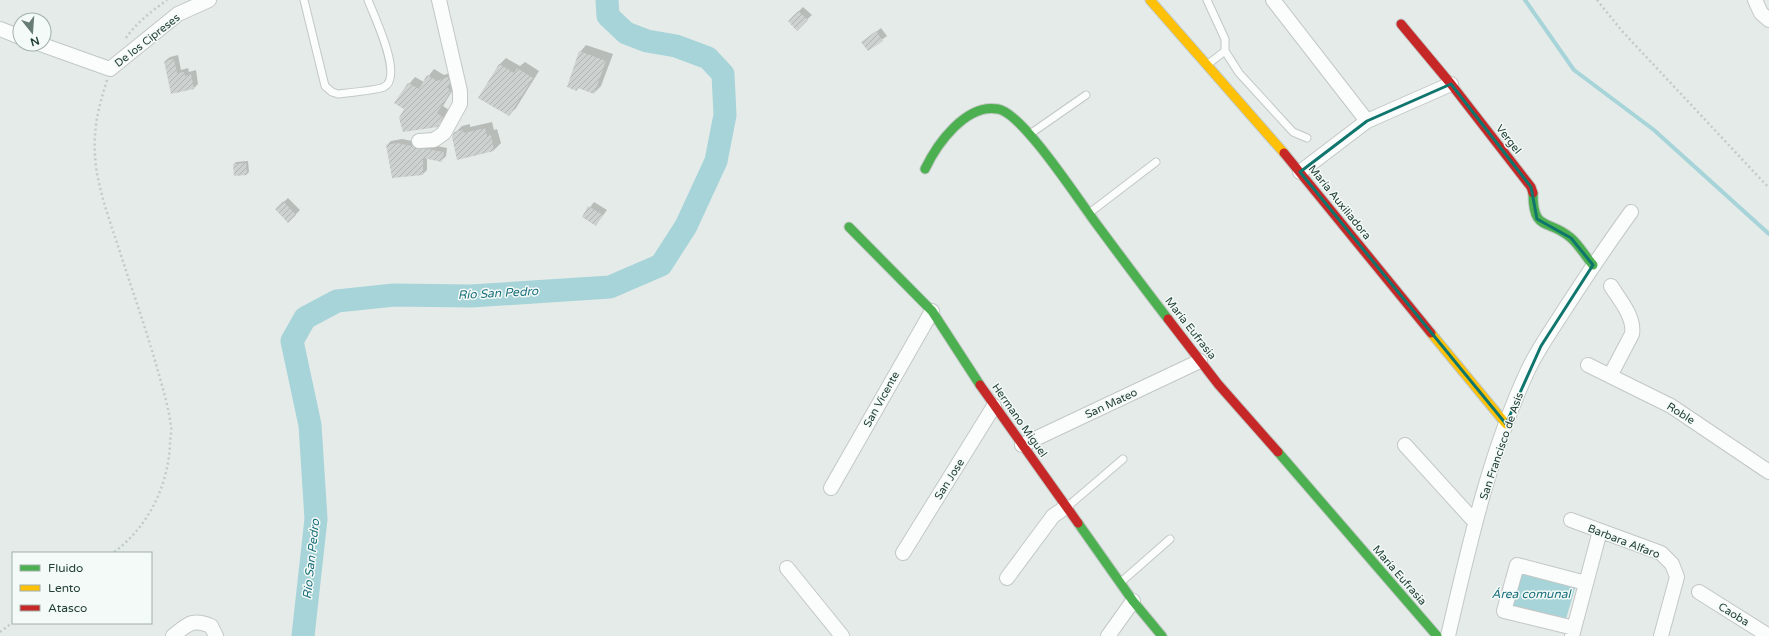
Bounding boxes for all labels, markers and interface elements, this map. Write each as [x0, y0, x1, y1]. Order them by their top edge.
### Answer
street label: De los Cipreses [112, 11, 182, 70]
north arrow [12, 12, 52, 52]
text: N [29, 34, 41, 49]
street label: Vergel [1493, 122, 1524, 156]
street label: María Auxiliadora [1306, 163, 1374, 242]
water label: Río San Pedro [457, 284, 539, 302]
street label: María Eufrasia [1162, 295, 1219, 362]
street label: San Vicente [861, 369, 902, 429]
street label: Hermano Miguel [989, 381, 1050, 460]
street label: San Mateo [1083, 386, 1140, 421]
street label: San Francisco de Asís [1477, 391, 1526, 502]
street label: Roble [1664, 400, 1697, 427]
street label: San Jose [932, 456, 967, 502]
water label: Río San Pedro [300, 518, 322, 600]
street label: Barbara Alfaro [1586, 522, 1662, 561]
street label: María Eufrasia [1370, 543, 1429, 608]
legend [12, 552, 152, 624]
text: Fluido [48, 561, 83, 575]
text: Lento [48, 581, 81, 595]
water label: Área comunal [1492, 587, 1572, 601]
street label: Caoba [1716, 600, 1751, 629]
text: Atasco [48, 601, 87, 615]

